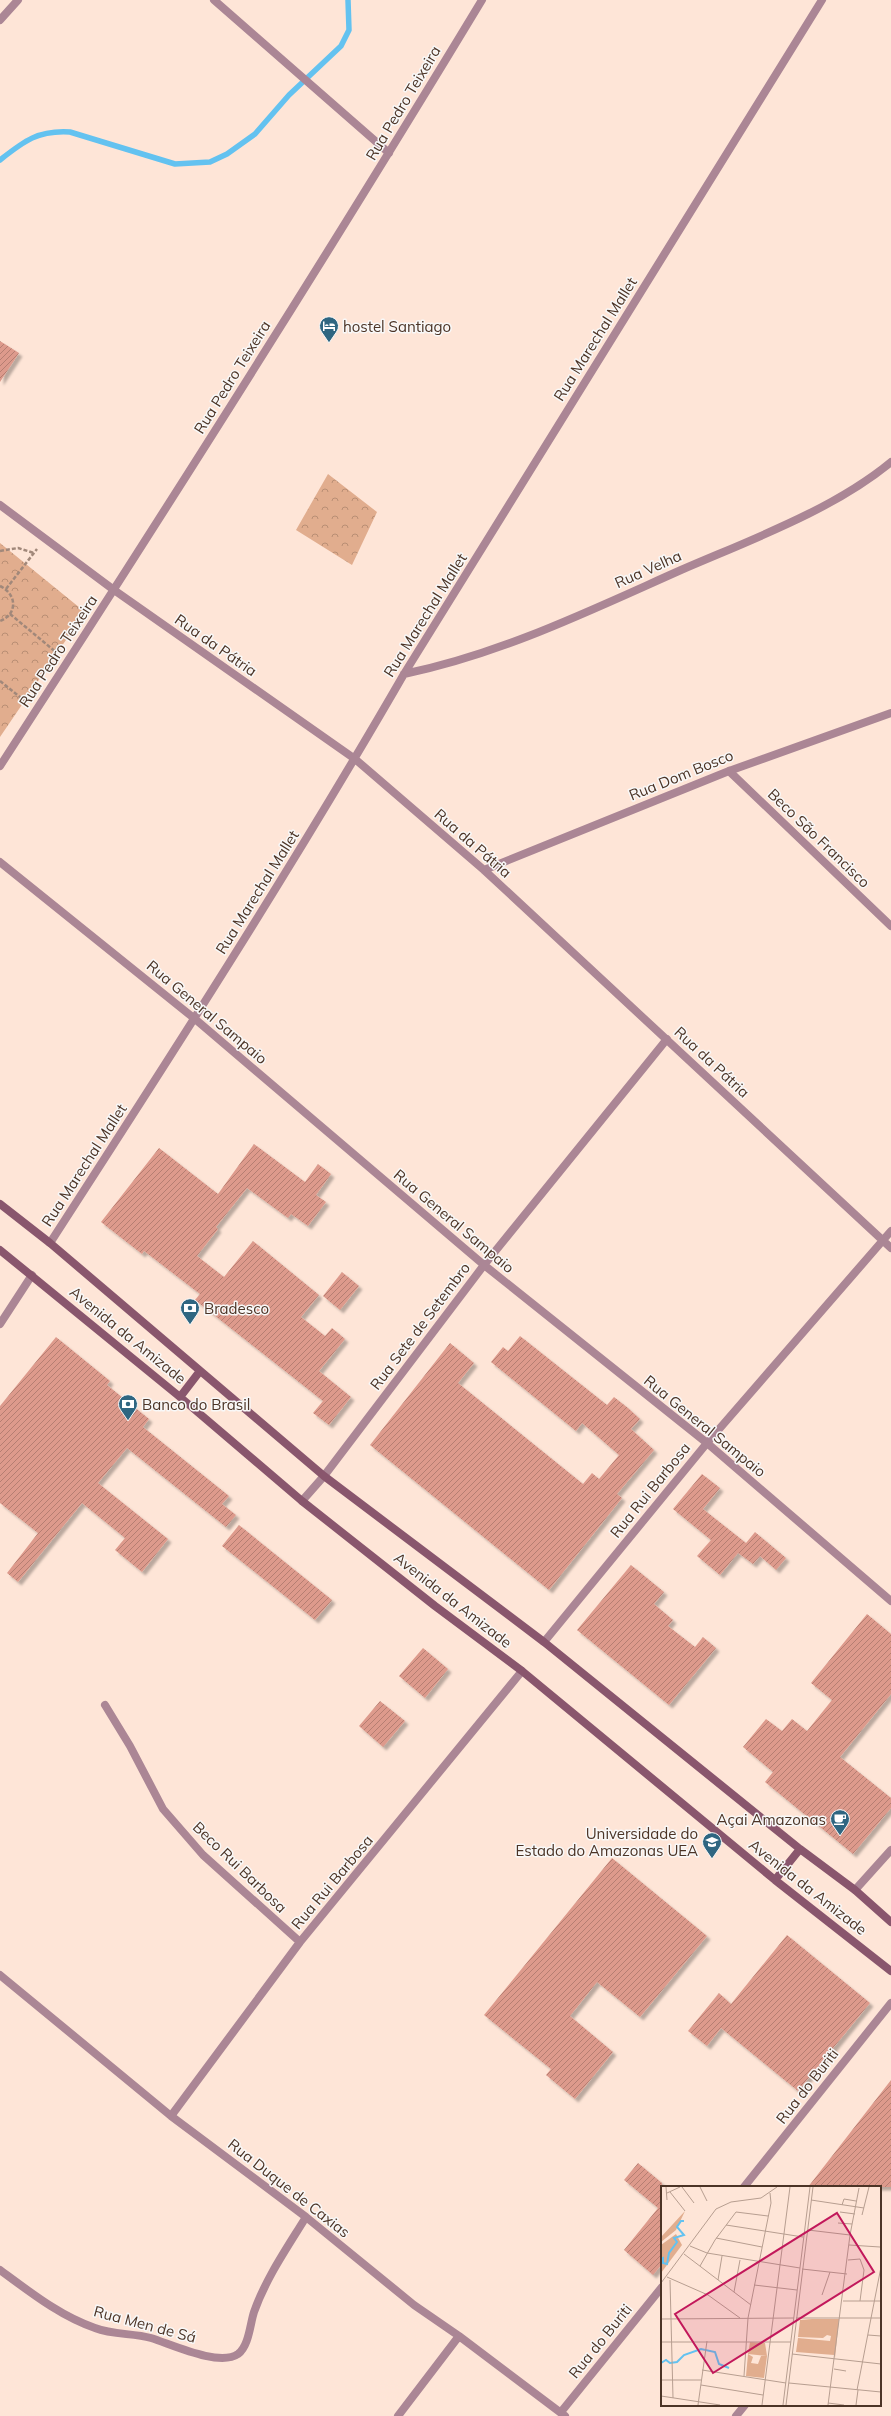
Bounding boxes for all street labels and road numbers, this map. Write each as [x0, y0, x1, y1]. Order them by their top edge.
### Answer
street label: Rua Pedro Teixeira [361, 42, 445, 164]
street label: Rua Marechal Mallet [549, 274, 641, 404]
street label: Rua Pedro Teixeira [190, 317, 274, 437]
street label: Rua Velha [612, 546, 684, 592]
street label: Rua Marechal Mallet [379, 550, 471, 680]
street label: Rua Pedro Teixeira [15, 591, 101, 711]
street label: Rua da Pátria [171, 610, 261, 680]
street label: Rua Dom Bosco [626, 745, 736, 805]
street label: Beco São Francisco [764, 784, 874, 892]
street label: Rua da Pátria [431, 804, 515, 882]
street label: Rua Marechal Mallet [211, 827, 303, 957]
street label: Rua General Sampaio [143, 956, 271, 1068]
street label: Rua da Pátria [670, 1022, 754, 1102]
street label: Rua Marechal Mallet [37, 1100, 131, 1230]
street label: Rua General Sampaio [390, 1165, 518, 1277]
street label: Rua Sete de Setembro [366, 1259, 474, 1393]
street label: Avenida da Amizade [66, 1282, 190, 1388]
street label: Rua General Sampaio [640, 1371, 770, 1481]
street label: Rua Rui Barbosa [606, 1439, 694, 1541]
street label: Avenida da Amizade [390, 1548, 516, 1652]
street label: Beco Rui Barbosa [189, 1817, 291, 1917]
street label: Rua Rui Barbosa [287, 1831, 377, 1933]
street label: Avenida da Amizade [745, 1835, 871, 1939]
street label: Rua do Buriti [772, 2045, 842, 2127]
street label: Rua Duque de Caxias [224, 2134, 354, 2242]
street label: Rua do Buriti [564, 2300, 636, 2382]
street label: Rua Men de Sá [92, 2301, 198, 2347]

